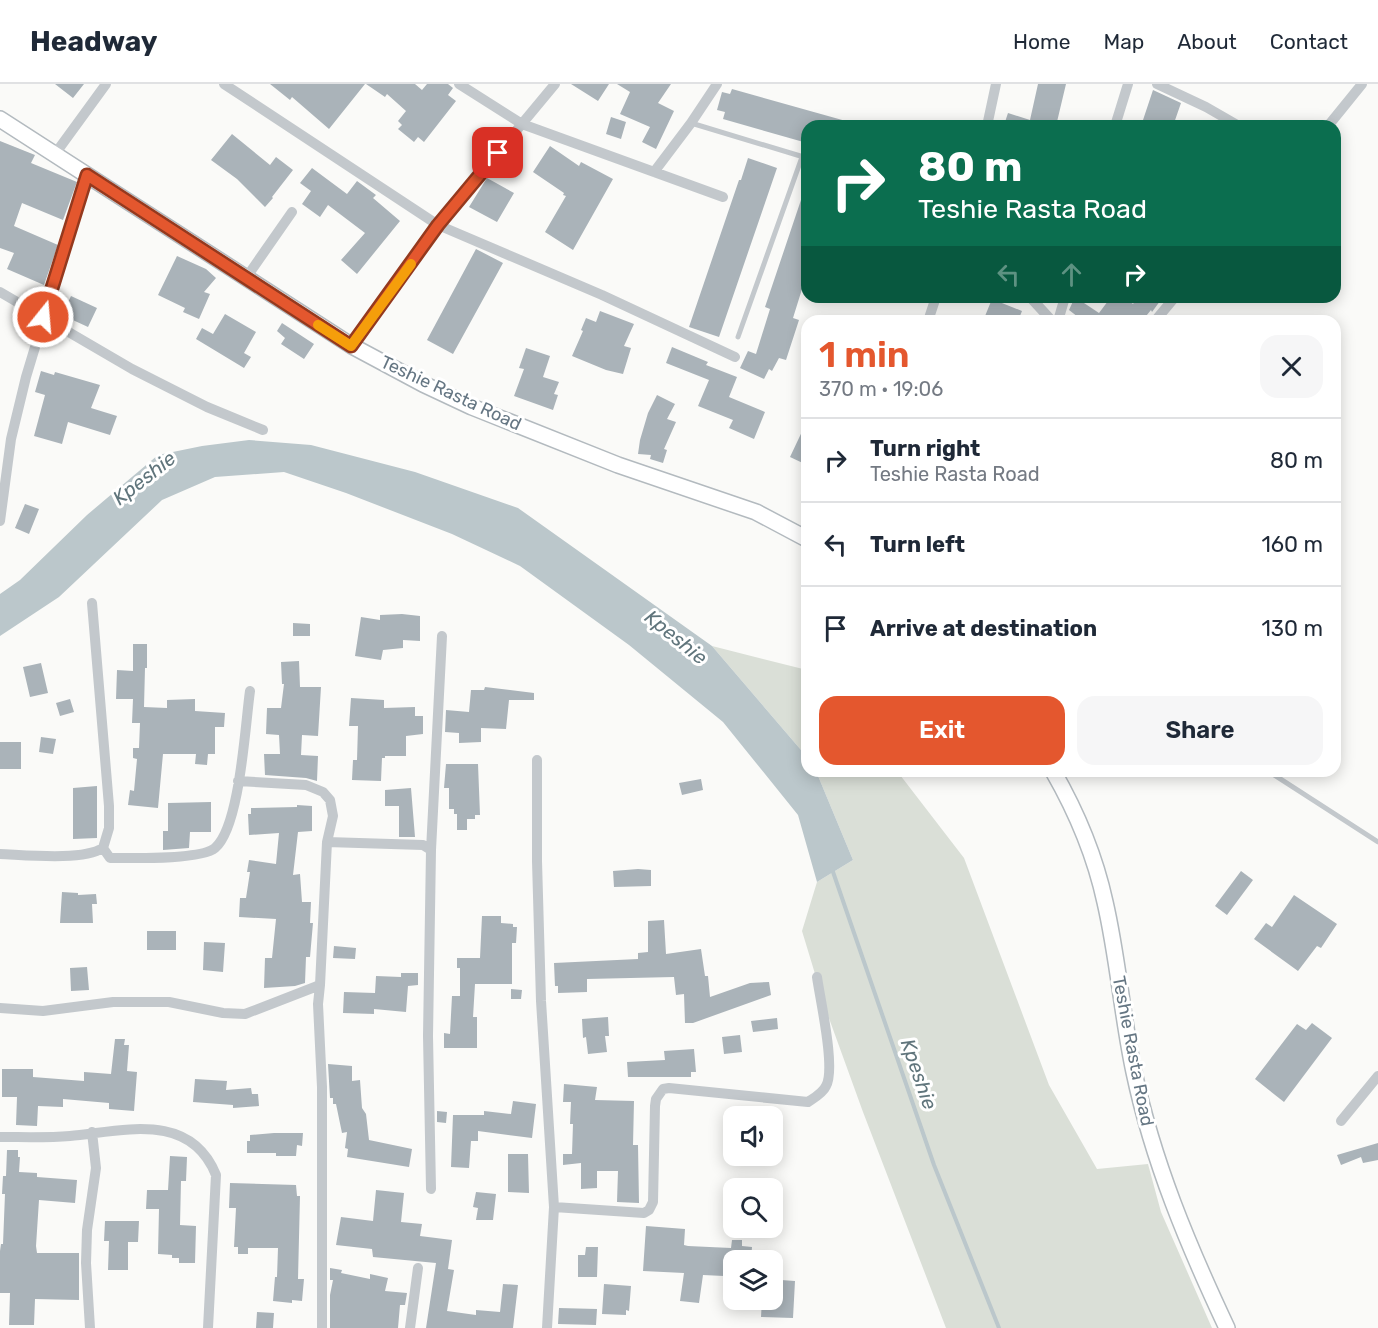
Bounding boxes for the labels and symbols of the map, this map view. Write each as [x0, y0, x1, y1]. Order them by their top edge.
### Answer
pin [472, 127, 523, 178]
position arrow [11, 285, 75, 349]
street label: Teshie Rasta Road [377, 351, 525, 435]
water label: Kpeshie [108, 446, 180, 510]
water label: Kpeshie [640, 605, 712, 669]
street label: Teshie Rasta Road [1108, 974, 1158, 1128]
water label: Kpeshie [896, 1035, 942, 1113]

